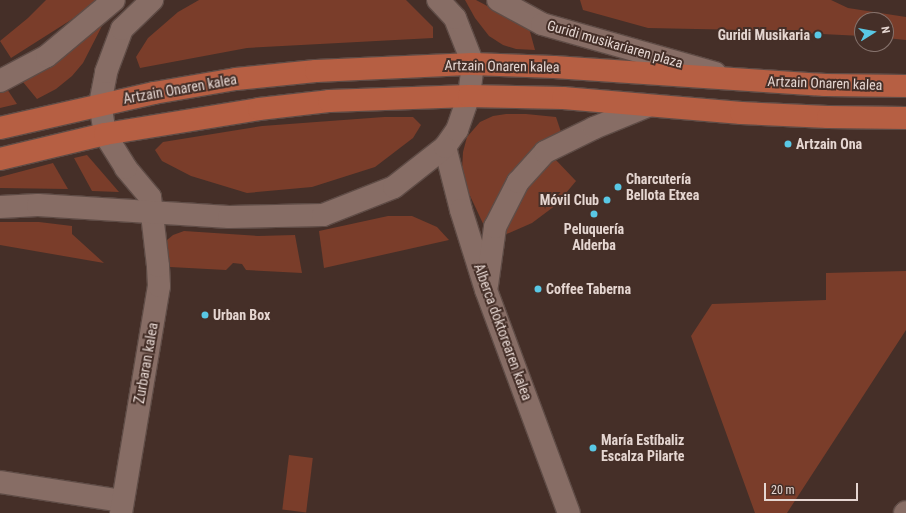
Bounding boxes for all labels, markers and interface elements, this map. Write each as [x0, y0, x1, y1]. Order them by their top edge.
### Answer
north arrow [854, 12, 894, 52]
street label: Guridi musikariaren plaza [545, 17, 685, 71]
text: N [878, 25, 892, 34]
place label: Guridi Musikaria [718, 27, 810, 43]
marker: Guridi Musikaria [813, 30, 823, 40]
street label: Artzain Onaren kalea [444, 57, 560, 75]
street label: Artzain Onaren kalea [122, 71, 238, 107]
street label: Artzain Onaren kalea [767, 73, 883, 93]
place label: Artzain Ona [796, 136, 862, 152]
marker: Artzain Ona [783, 139, 793, 149]
place label: Charcutería Bellota Etxea [626, 171, 699, 204]
marker: Charcutería Bellota Etxea [613, 182, 623, 192]
place label: Móvil Club [540, 192, 599, 208]
marker: Móvil Club [602, 195, 612, 205]
marker: Peluquería Alderba [589, 209, 599, 219]
place label: Peluquería Alderba [564, 221, 624, 254]
street label: Alberca doktorearen kalea [470, 261, 536, 403]
place label: Coffee Taberna [546, 281, 631, 297]
marker: Coffee Taberna [533, 284, 543, 294]
place label: Urban Box [213, 307, 270, 323]
marker: Urban Box [200, 310, 210, 320]
street label: Zurbaran kalea [131, 321, 161, 405]
place label: María Estíbaliz Escalza Pilarte [601, 432, 685, 464]
marker: María Estíbaliz Escalza Pilarte [588, 443, 598, 453]
scale bar [766, 475, 860, 501]
text: 20 m [771, 483, 795, 497]

